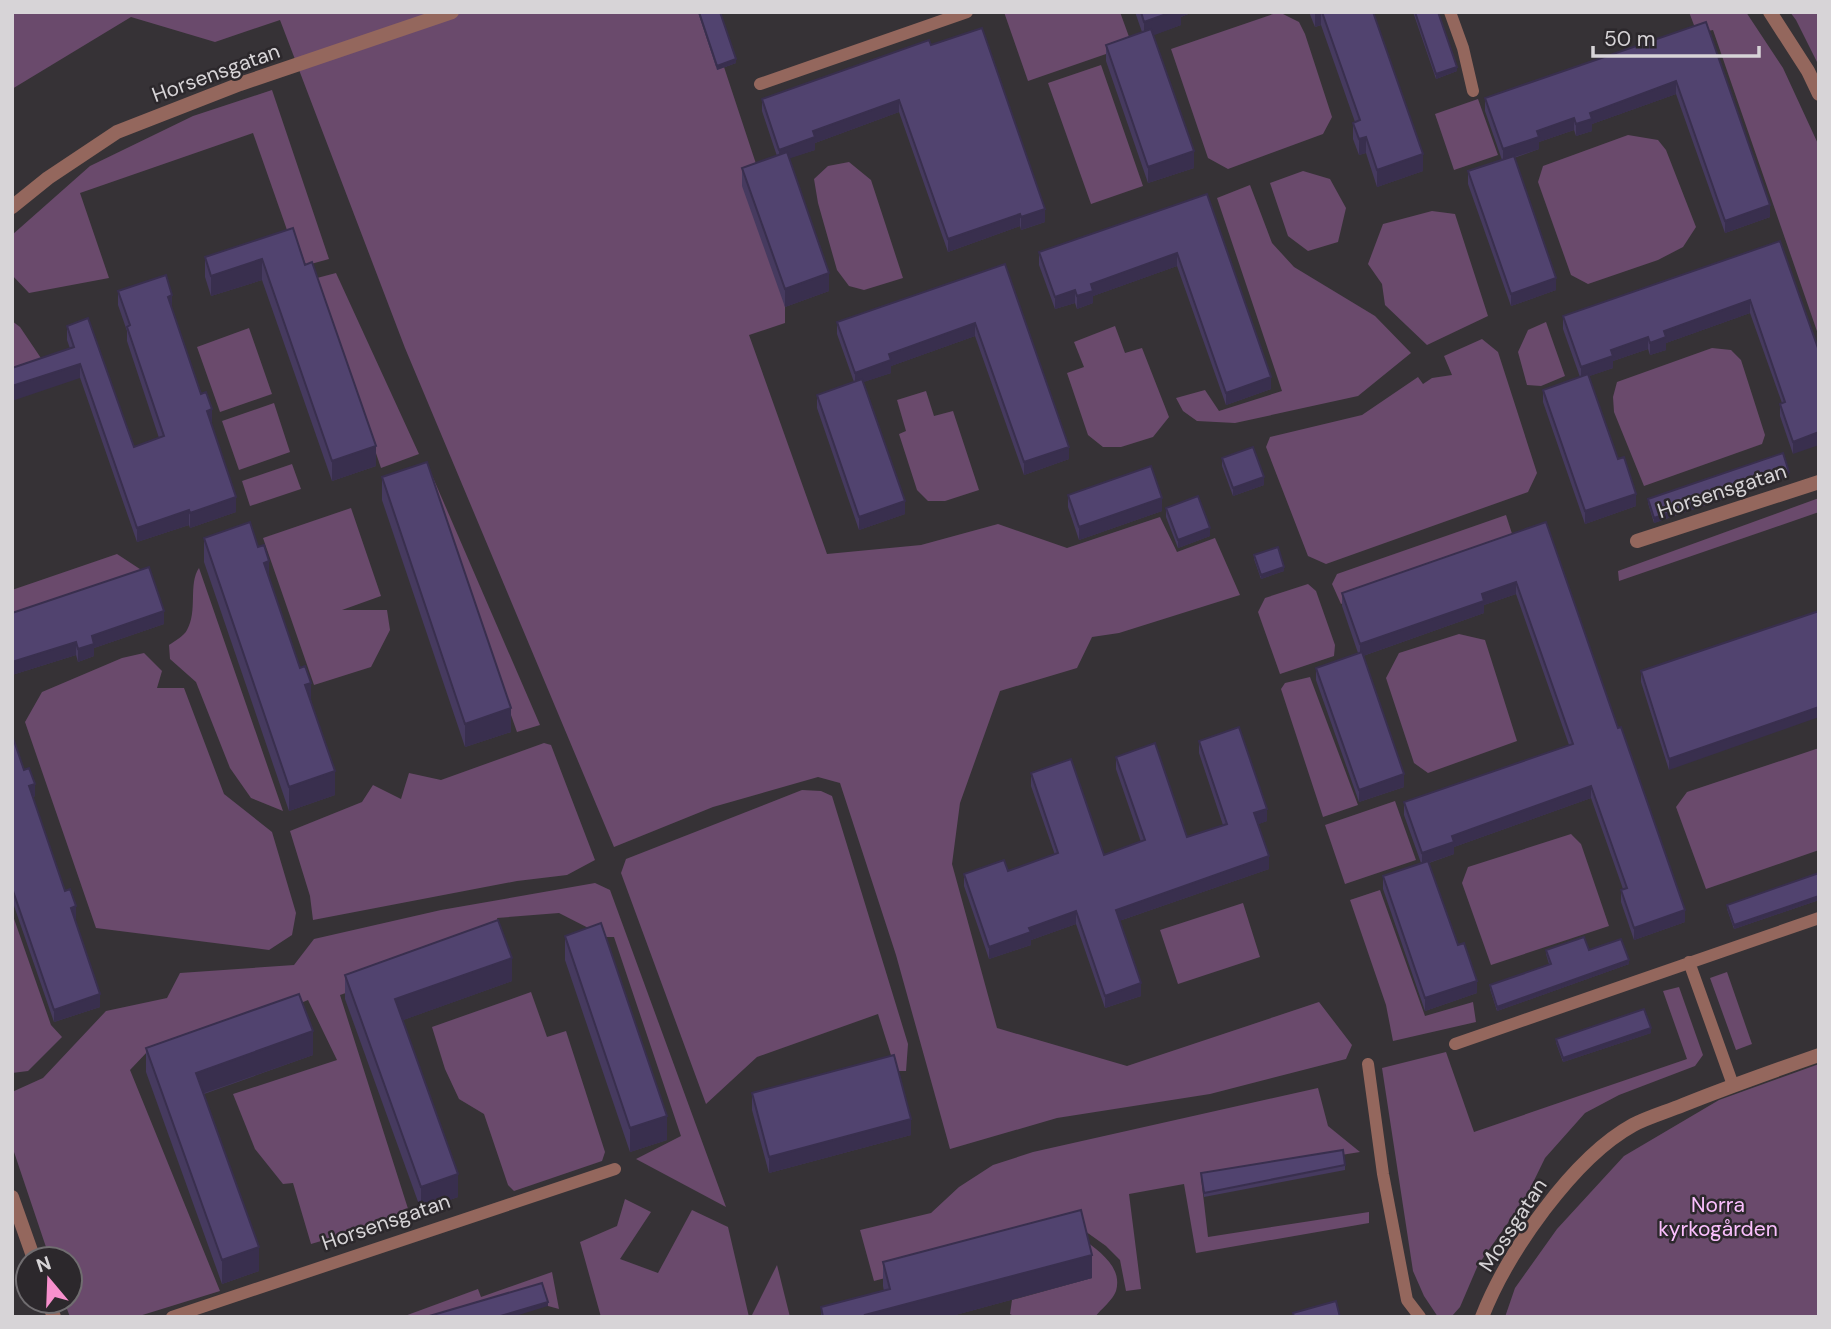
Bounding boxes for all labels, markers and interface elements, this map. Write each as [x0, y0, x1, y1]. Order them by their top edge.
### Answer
scale bar [1593, 14, 1759, 58]
text: 50 m [1604, 25, 1655, 53]
street label: Horsensgatan [148, 37, 284, 109]
street label: Horsensgatan [1654, 457, 1790, 525]
street label: Mossgatan [1472, 1173, 1554, 1277]
street label: Horsensgatan [318, 1187, 454, 1257]
park label: Norra kyrkogården [1658, 1191, 1778, 1243]
north arrow [14, 1245, 84, 1315]
text: N [33, 1250, 54, 1278]

